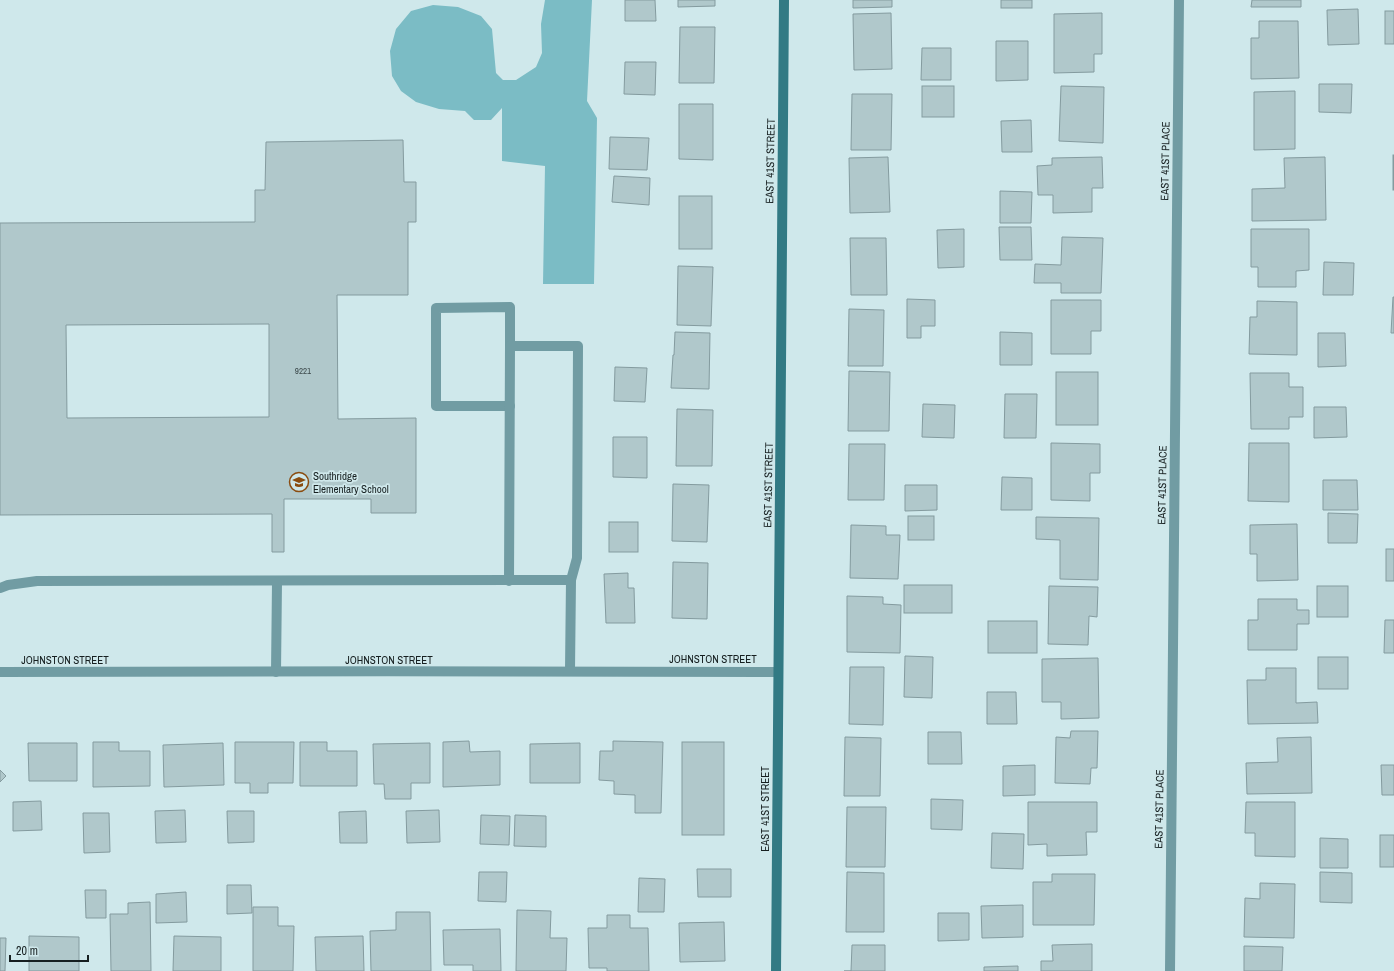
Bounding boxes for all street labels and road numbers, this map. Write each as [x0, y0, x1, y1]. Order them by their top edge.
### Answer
street label: EAST 41ST STREET [762, 118, 778, 204]
street label: EAST 41ST PLACE [1157, 121, 1173, 201]
street label: EAST 41ST STREET [760, 442, 776, 528]
street label: EAST 41ST PLACE [1154, 445, 1170, 525]
street label: JOHNSTON STREET [669, 652, 757, 666]
street label: JOHNSTON STREET [21, 653, 109, 667]
street label: JOHNSTON STREET [345, 653, 433, 667]
street label: EAST 41ST STREET [758, 766, 772, 852]
street label: EAST 41ST PLACE [1151, 769, 1167, 849]

